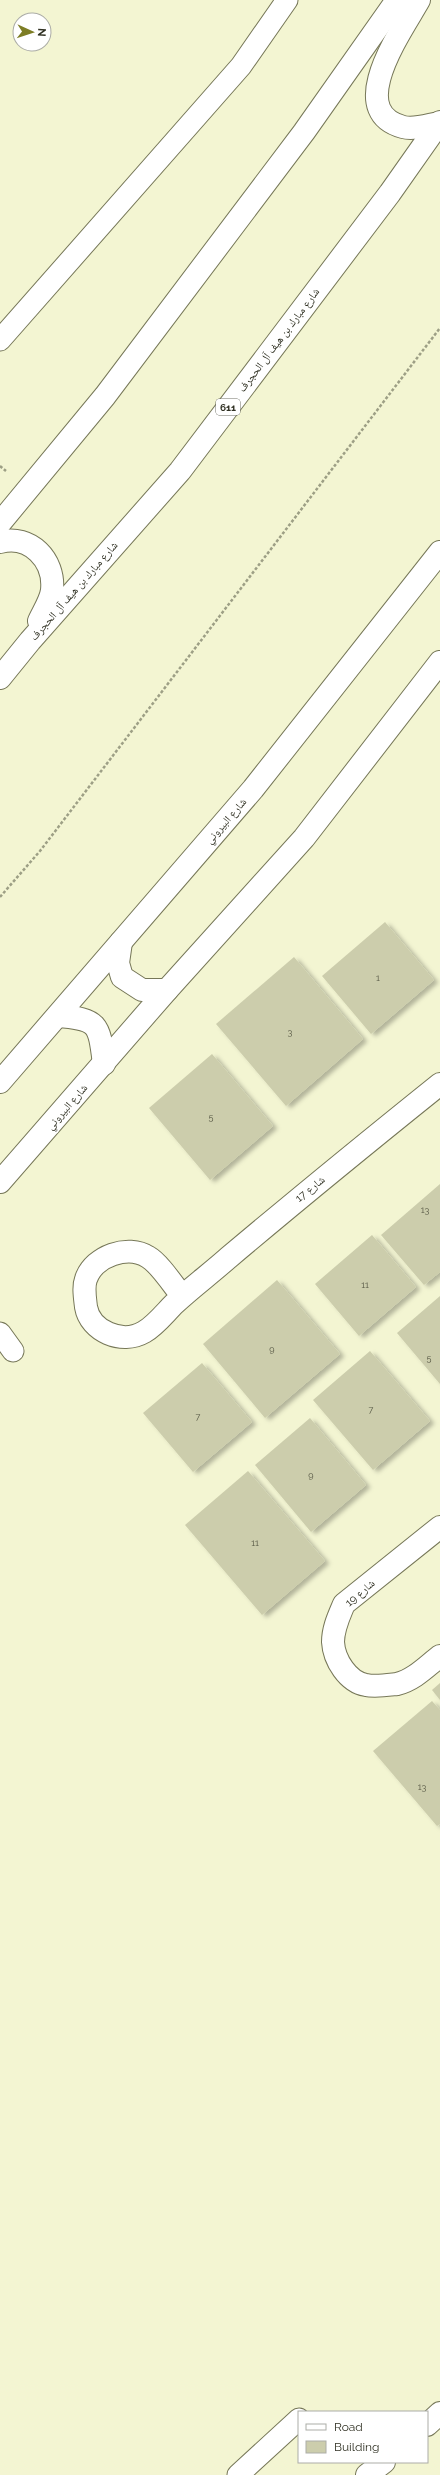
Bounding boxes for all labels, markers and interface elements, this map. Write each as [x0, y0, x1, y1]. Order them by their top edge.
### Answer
north arrow [12, 12, 52, 52]
text: N [35, 28, 48, 37]
street label: شارع مبارك بن هيف آل الحجرف [236, 285, 322, 395]
road number: 611 [216, 399, 240, 415]
street label: شارع مبارك بن هيف آل الحجرف [27, 539, 121, 643]
street label: شارع البيروني [203, 796, 251, 848]
house number: 1 [376, 973, 380, 983]
house number: 3 [288, 1027, 293, 1037]
street label: شارع البيروني [44, 1082, 92, 1134]
house number: 5 [209, 1112, 214, 1122]
street label: شارع 17 [293, 1173, 327, 1205]
house number: 13 [421, 1205, 430, 1215]
house number: 11 [361, 1280, 369, 1290]
house number: 9 [269, 1344, 275, 1354]
house number: 5 [427, 1353, 432, 1363]
house number: 7 [369, 1405, 374, 1415]
house number: 7 [196, 1412, 201, 1422]
house number: 9 [308, 1470, 314, 1480]
house number: 11 [251, 1538, 259, 1548]
street label: شارع 19 [343, 1577, 377, 1609]
house number: 13 [418, 1782, 427, 1792]
legend [298, 2411, 428, 2463]
text: Road [334, 2420, 363, 2434]
text: Building [334, 2440, 380, 2454]

